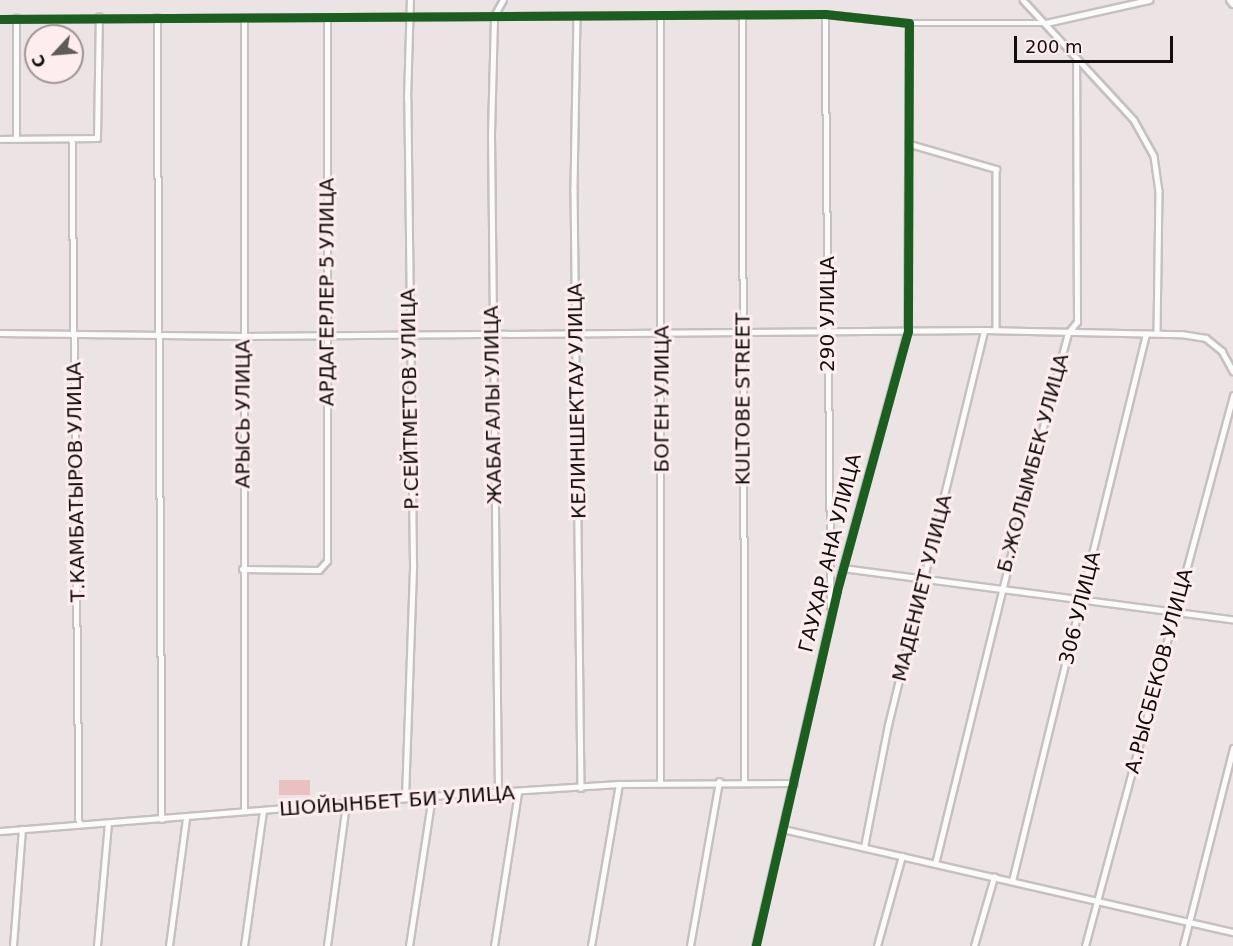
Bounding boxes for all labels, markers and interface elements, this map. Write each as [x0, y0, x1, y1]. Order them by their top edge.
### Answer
north arrow [24, 24, 84, 84]
scale bar [1017, 24, 1176, 62]
text: 200 m [1025, 36, 1083, 57]
text: С [28, 52, 50, 71]
street label: АРДАГЕРЛЕР 5 УЛИЦА [315, 178, 339, 406]
street label: 290 УЛИЦА [815, 256, 839, 372]
street label: КЕЛИНШЕКТАУ УЛИЦА [563, 283, 591, 519]
street label: Р.СЕЙТМЕТОВ УЛИЦА [396, 288, 424, 510]
street label: ЖАБАГАЛЫ УЛИЦА [479, 305, 507, 505]
street label: KULTOBE STREET [731, 313, 755, 485]
street label: БОГЕН УЛИЦА [650, 325, 674, 473]
street label: АРЫСЬ УЛИЦА [231, 340, 255, 488]
street label: Б.ЖОЛЫМБЕК УЛИЦА [992, 351, 1074, 575]
street label: Т.КАМБАТЫРОВ УЛИЦА [62, 362, 90, 602]
street label: ГАУХАР АНА УЛИЦА [794, 451, 866, 655]
street label: МАДЕНИЕТ УЛИЦА [887, 492, 957, 684]
street label: 306 УЛИЦА [1054, 549, 1106, 667]
street label: А.РЫСБЕКОВ УЛИЦА [1120, 566, 1198, 776]
street label: ШОЙЫНБЕТ БИ УЛИЦА [278, 781, 516, 821]

